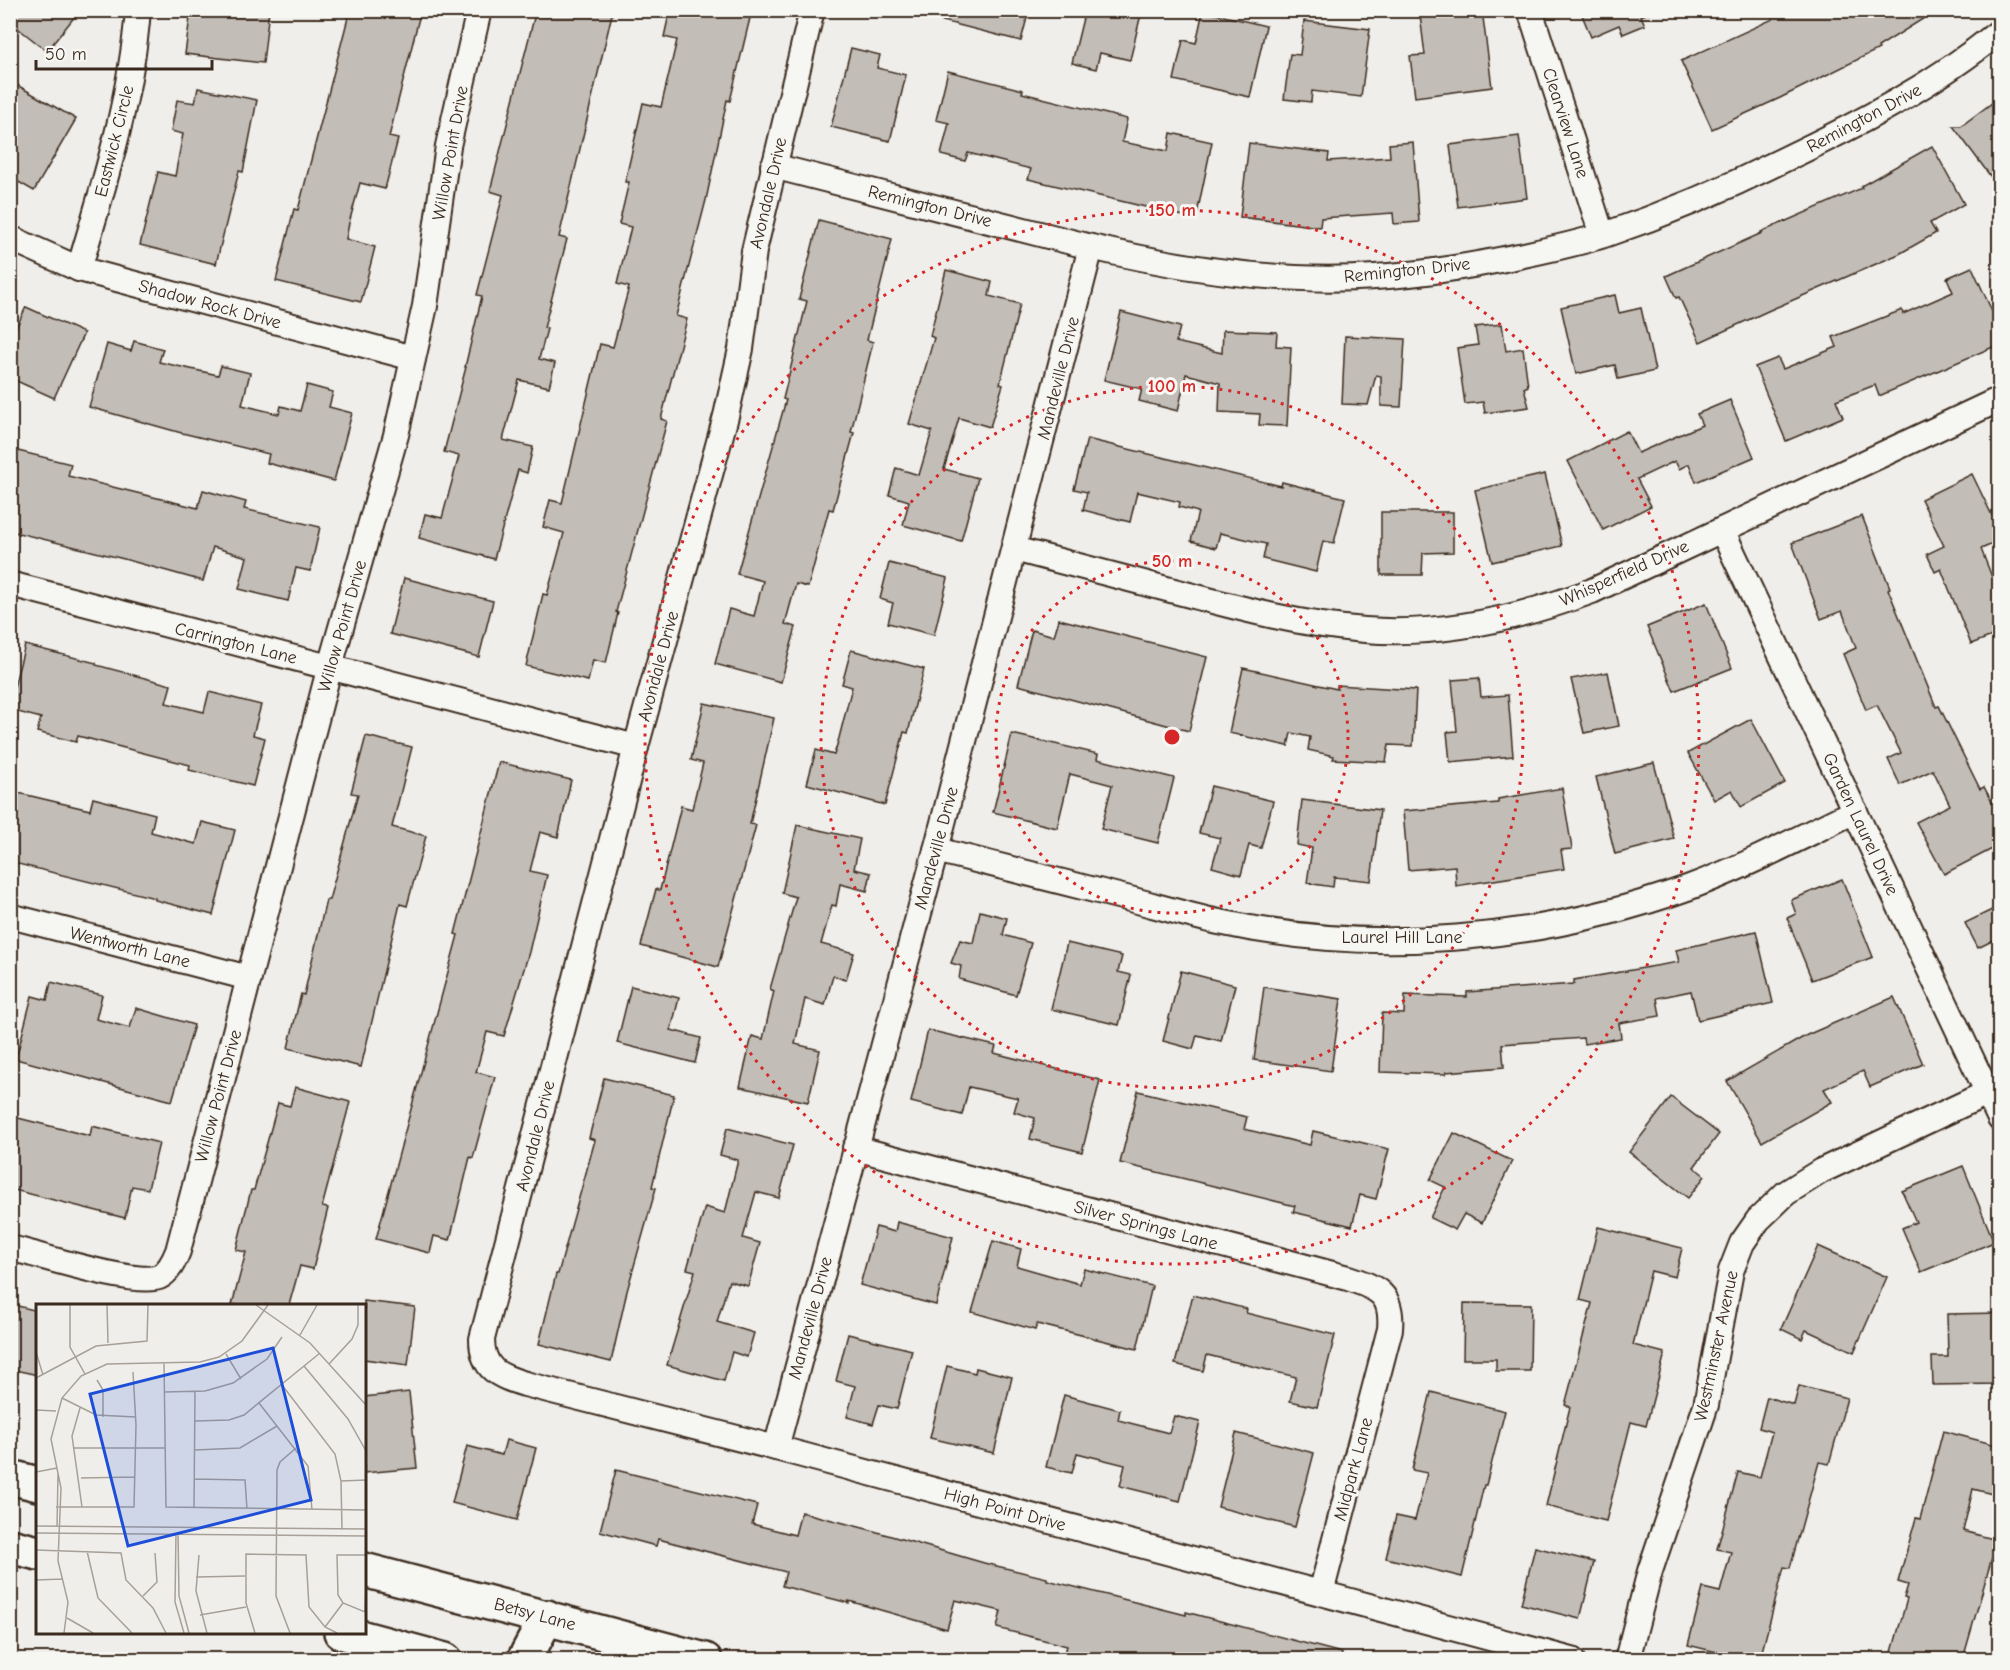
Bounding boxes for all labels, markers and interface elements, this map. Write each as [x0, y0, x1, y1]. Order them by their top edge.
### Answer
scale bar [36, 33, 212, 71]
text: 50 m [45, 44, 87, 65]
street label: Clearview Lane [1538, 65, 1593, 181]
street label: Remington Drive [1803, 79, 1925, 157]
street label: Eastwick Circle [90, 83, 139, 199]
street label: Willow Point Drive [428, 84, 473, 222]
street label: Avondale Drive [745, 135, 791, 251]
street label: Remington Drive [866, 181, 994, 232]
text: 150 m [1148, 200, 1196, 221]
street label: Remington Drive [1343, 253, 1471, 288]
street label: Shadow Rock Drive [136, 275, 283, 334]
street label: Mandeville Drive [1033, 314, 1084, 442]
text: 100 m [1148, 376, 1196, 397]
street label: Whisperfield Drive [1556, 536, 1692, 611]
text: 50 m [1152, 551, 1192, 572]
street label: Willow Point Drive [314, 558, 371, 695]
street label: Avondale Drive [634, 609, 683, 724]
street label: Carrington Lane [173, 618, 299, 669]
centre of rings [1162, 727, 1182, 747]
street label: Garden Laurel Drive [1818, 750, 1903, 899]
street label: Mandeville Drive [910, 784, 963, 912]
street label: Wentworth Lane [67, 922, 192, 973]
street label: Laurel Hill Lane [1342, 927, 1462, 948]
street label: Willow Point Drive [191, 1027, 246, 1165]
street label: Avondale Drive [512, 1078, 559, 1194]
street label: Silver Springs Lane [1072, 1196, 1220, 1255]
street label: Mandeville Drive [784, 1254, 837, 1382]
street label: Westminster Avenue [1690, 1269, 1743, 1424]
inset map [36, 1304, 366, 1634]
street label: Midpark Lane [1330, 1415, 1377, 1523]
street label: High Point Drive [942, 1483, 1068, 1536]
street label: Betsy Lane [492, 1593, 578, 1635]

